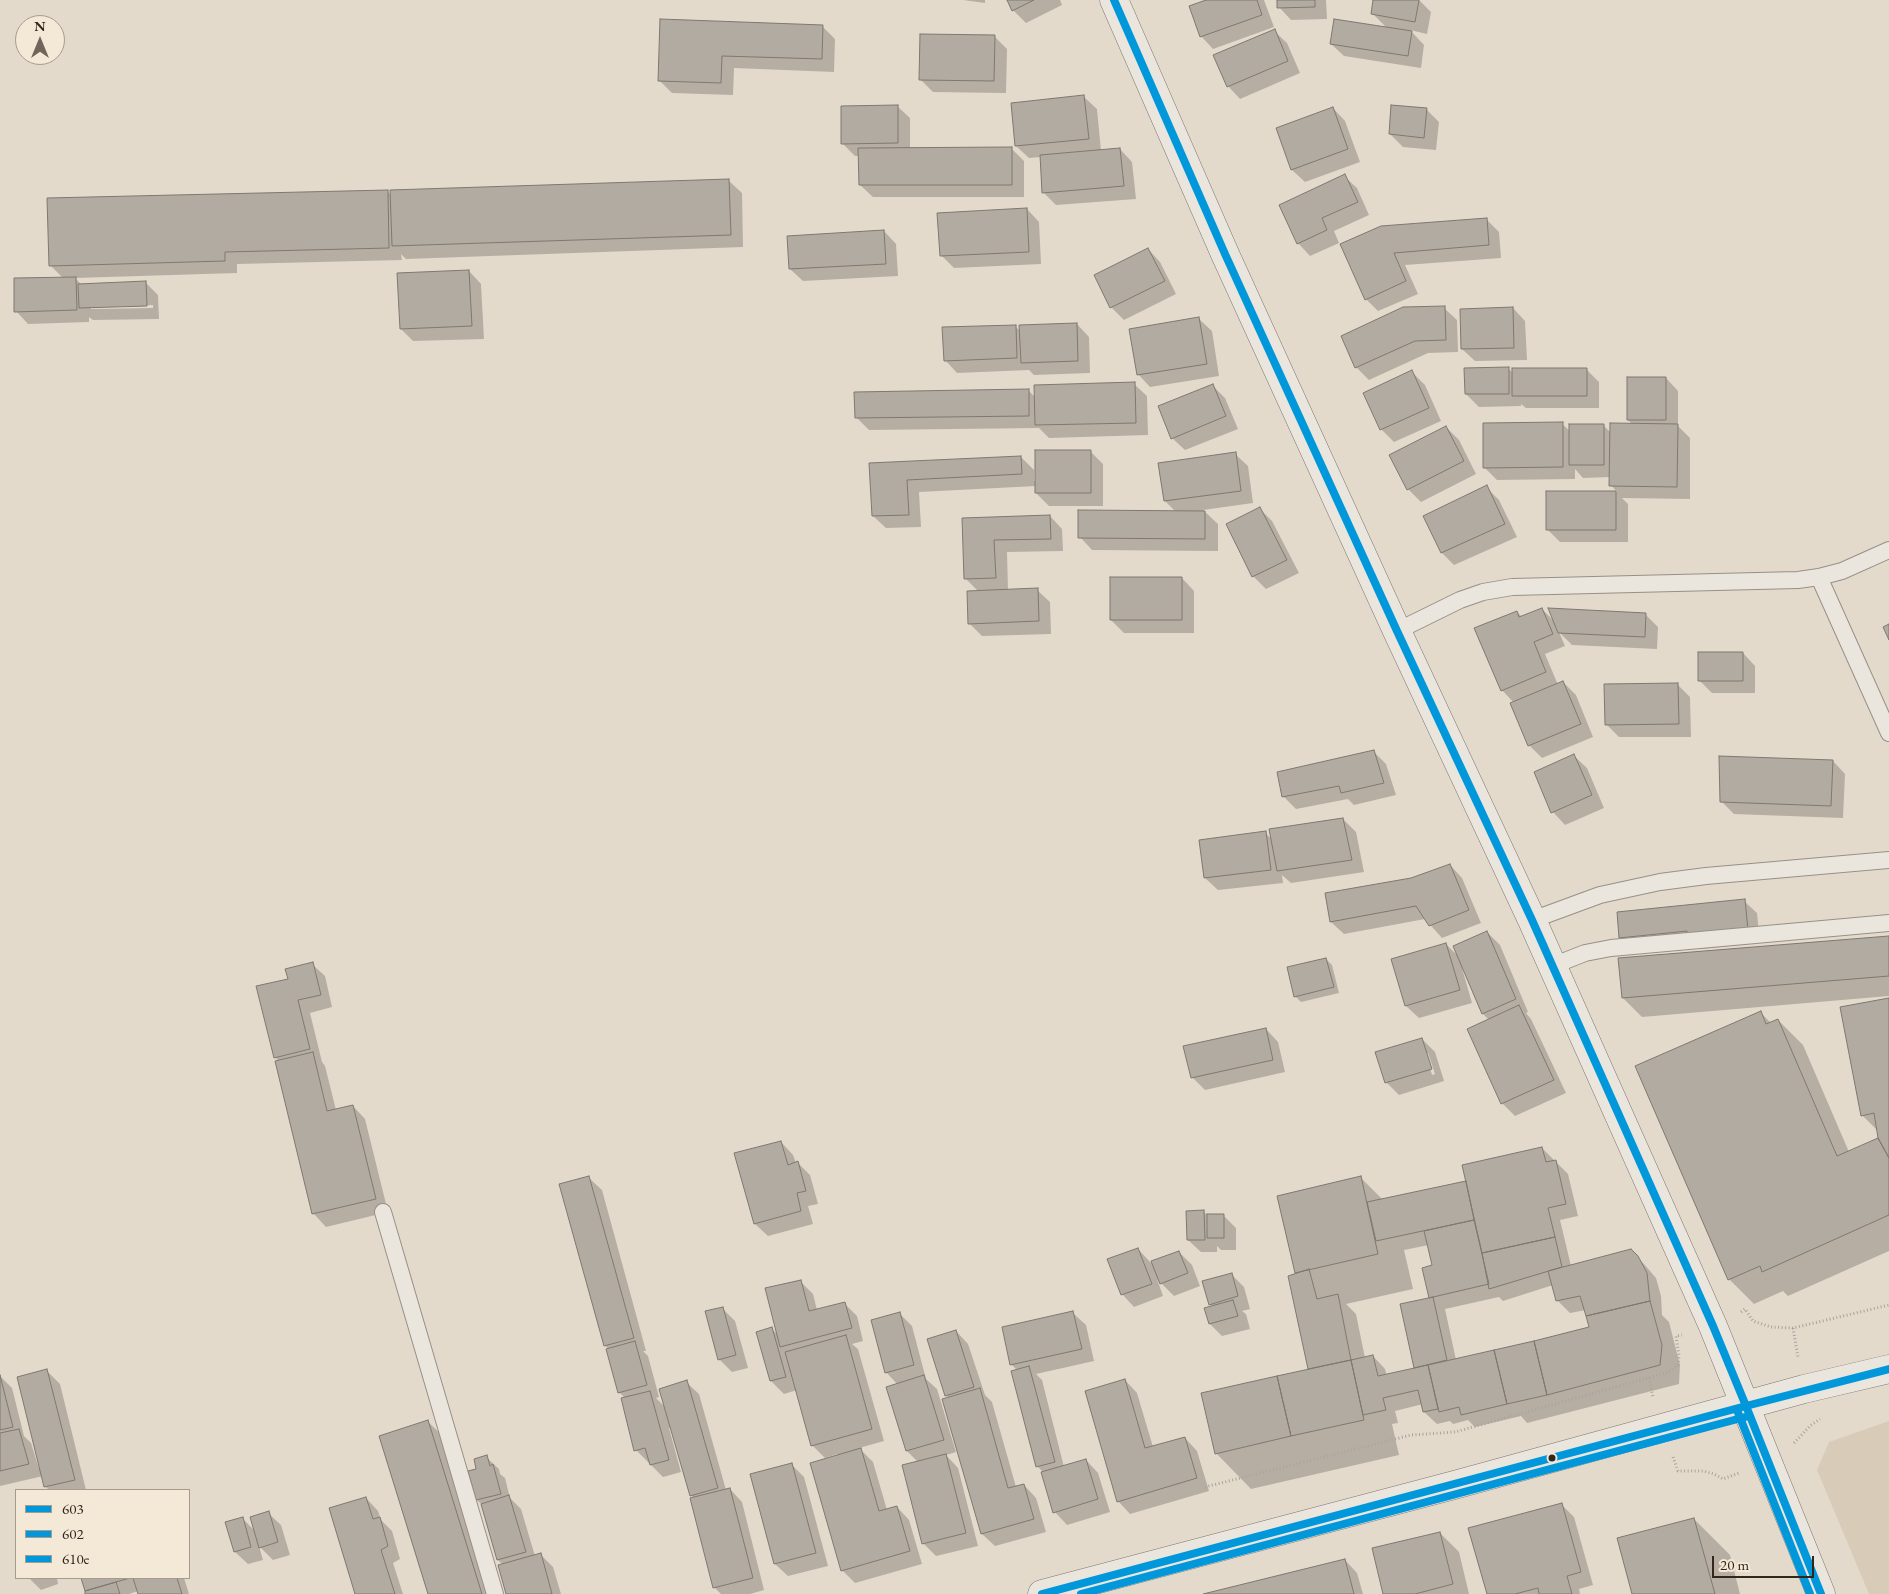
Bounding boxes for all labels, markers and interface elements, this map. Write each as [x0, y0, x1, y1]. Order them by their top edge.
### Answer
north arrow [15, 15, 65, 65]
text: N [34, 17, 46, 35]
unlabelled marker [1547, 1453, 1557, 1463]
legend [15, 1489, 190, 1579]
text: 603 [62, 1499, 84, 1518]
text: 602 [62, 1524, 84, 1543]
scale bar [1714, 1546, 1816, 1578]
text: 610e [62, 1549, 89, 1568]
text: 20 m [1720, 1555, 1749, 1574]

